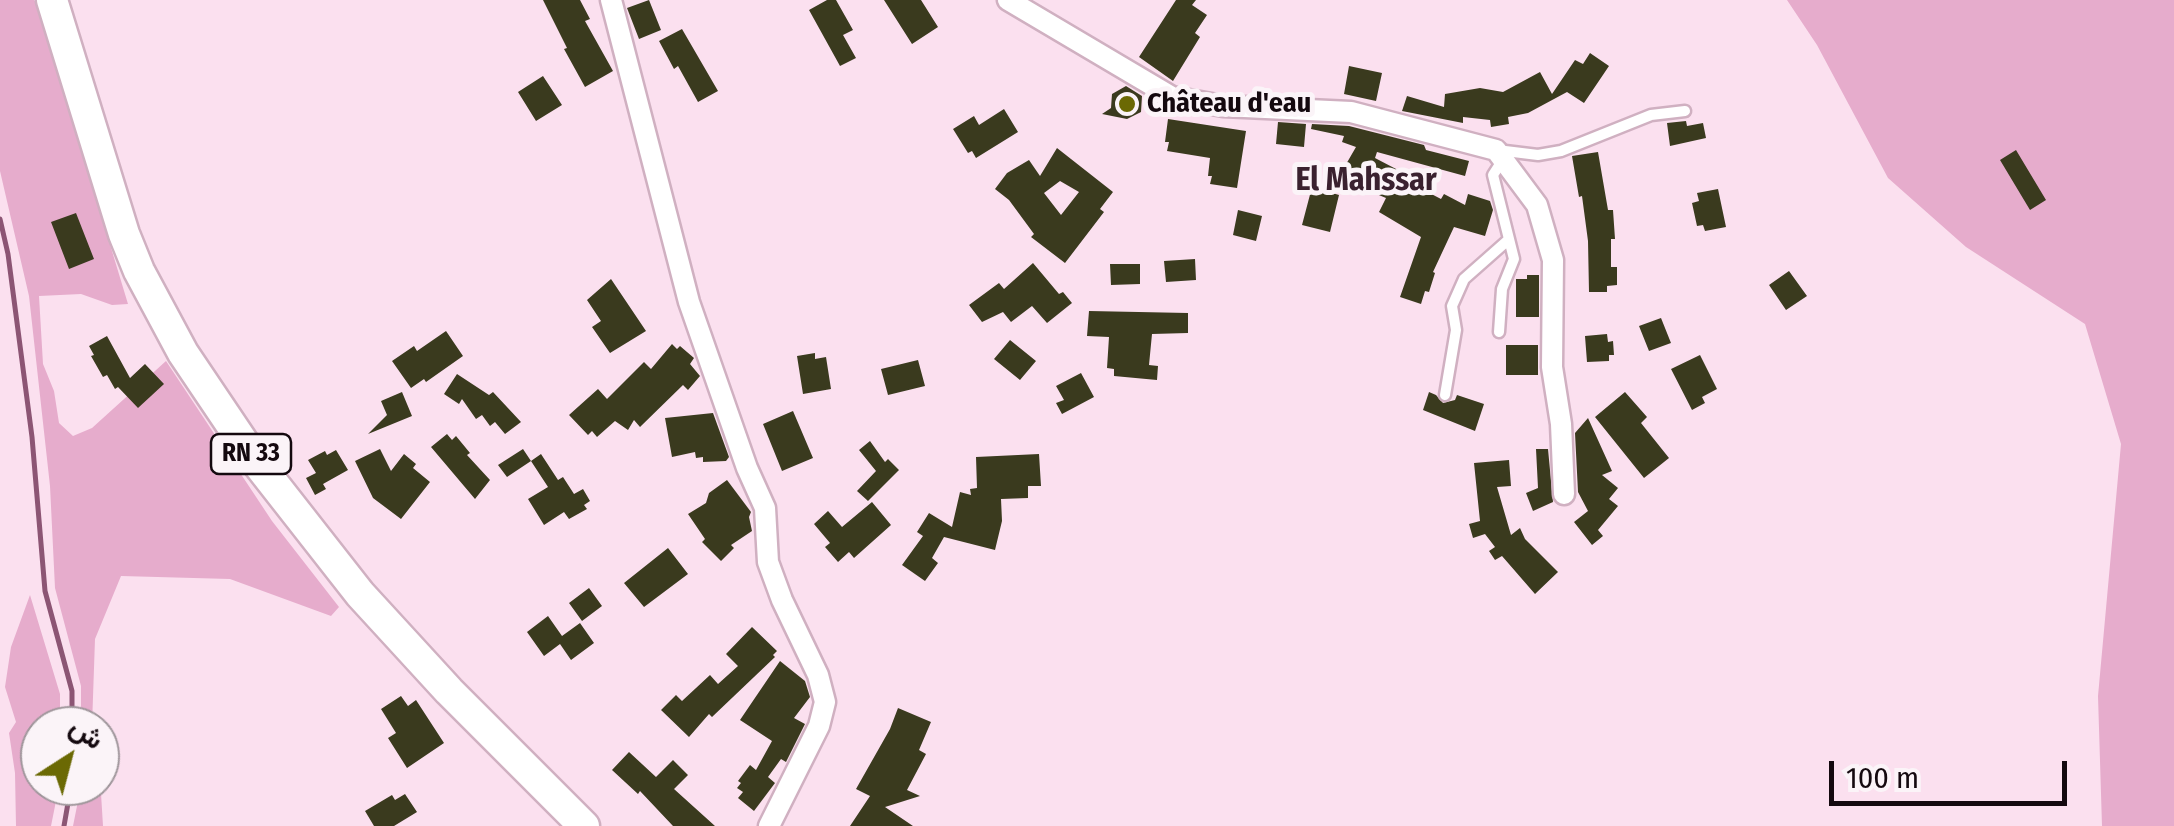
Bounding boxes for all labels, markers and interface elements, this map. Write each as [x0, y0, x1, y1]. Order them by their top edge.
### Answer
place label: Château d'eau [1147, 87, 1311, 121]
marker: Château d'eau [1116, 93, 1138, 115]
district label: El Mahssar [1295, 162, 1437, 200]
road number: RN 33 [211, 434, 291, 474]
north arrow [20, 706, 120, 806]
text: ش [63, 710, 110, 756]
scale bar [1834, 741, 2072, 803]
text: 100 m [1846, 760, 1919, 796]

